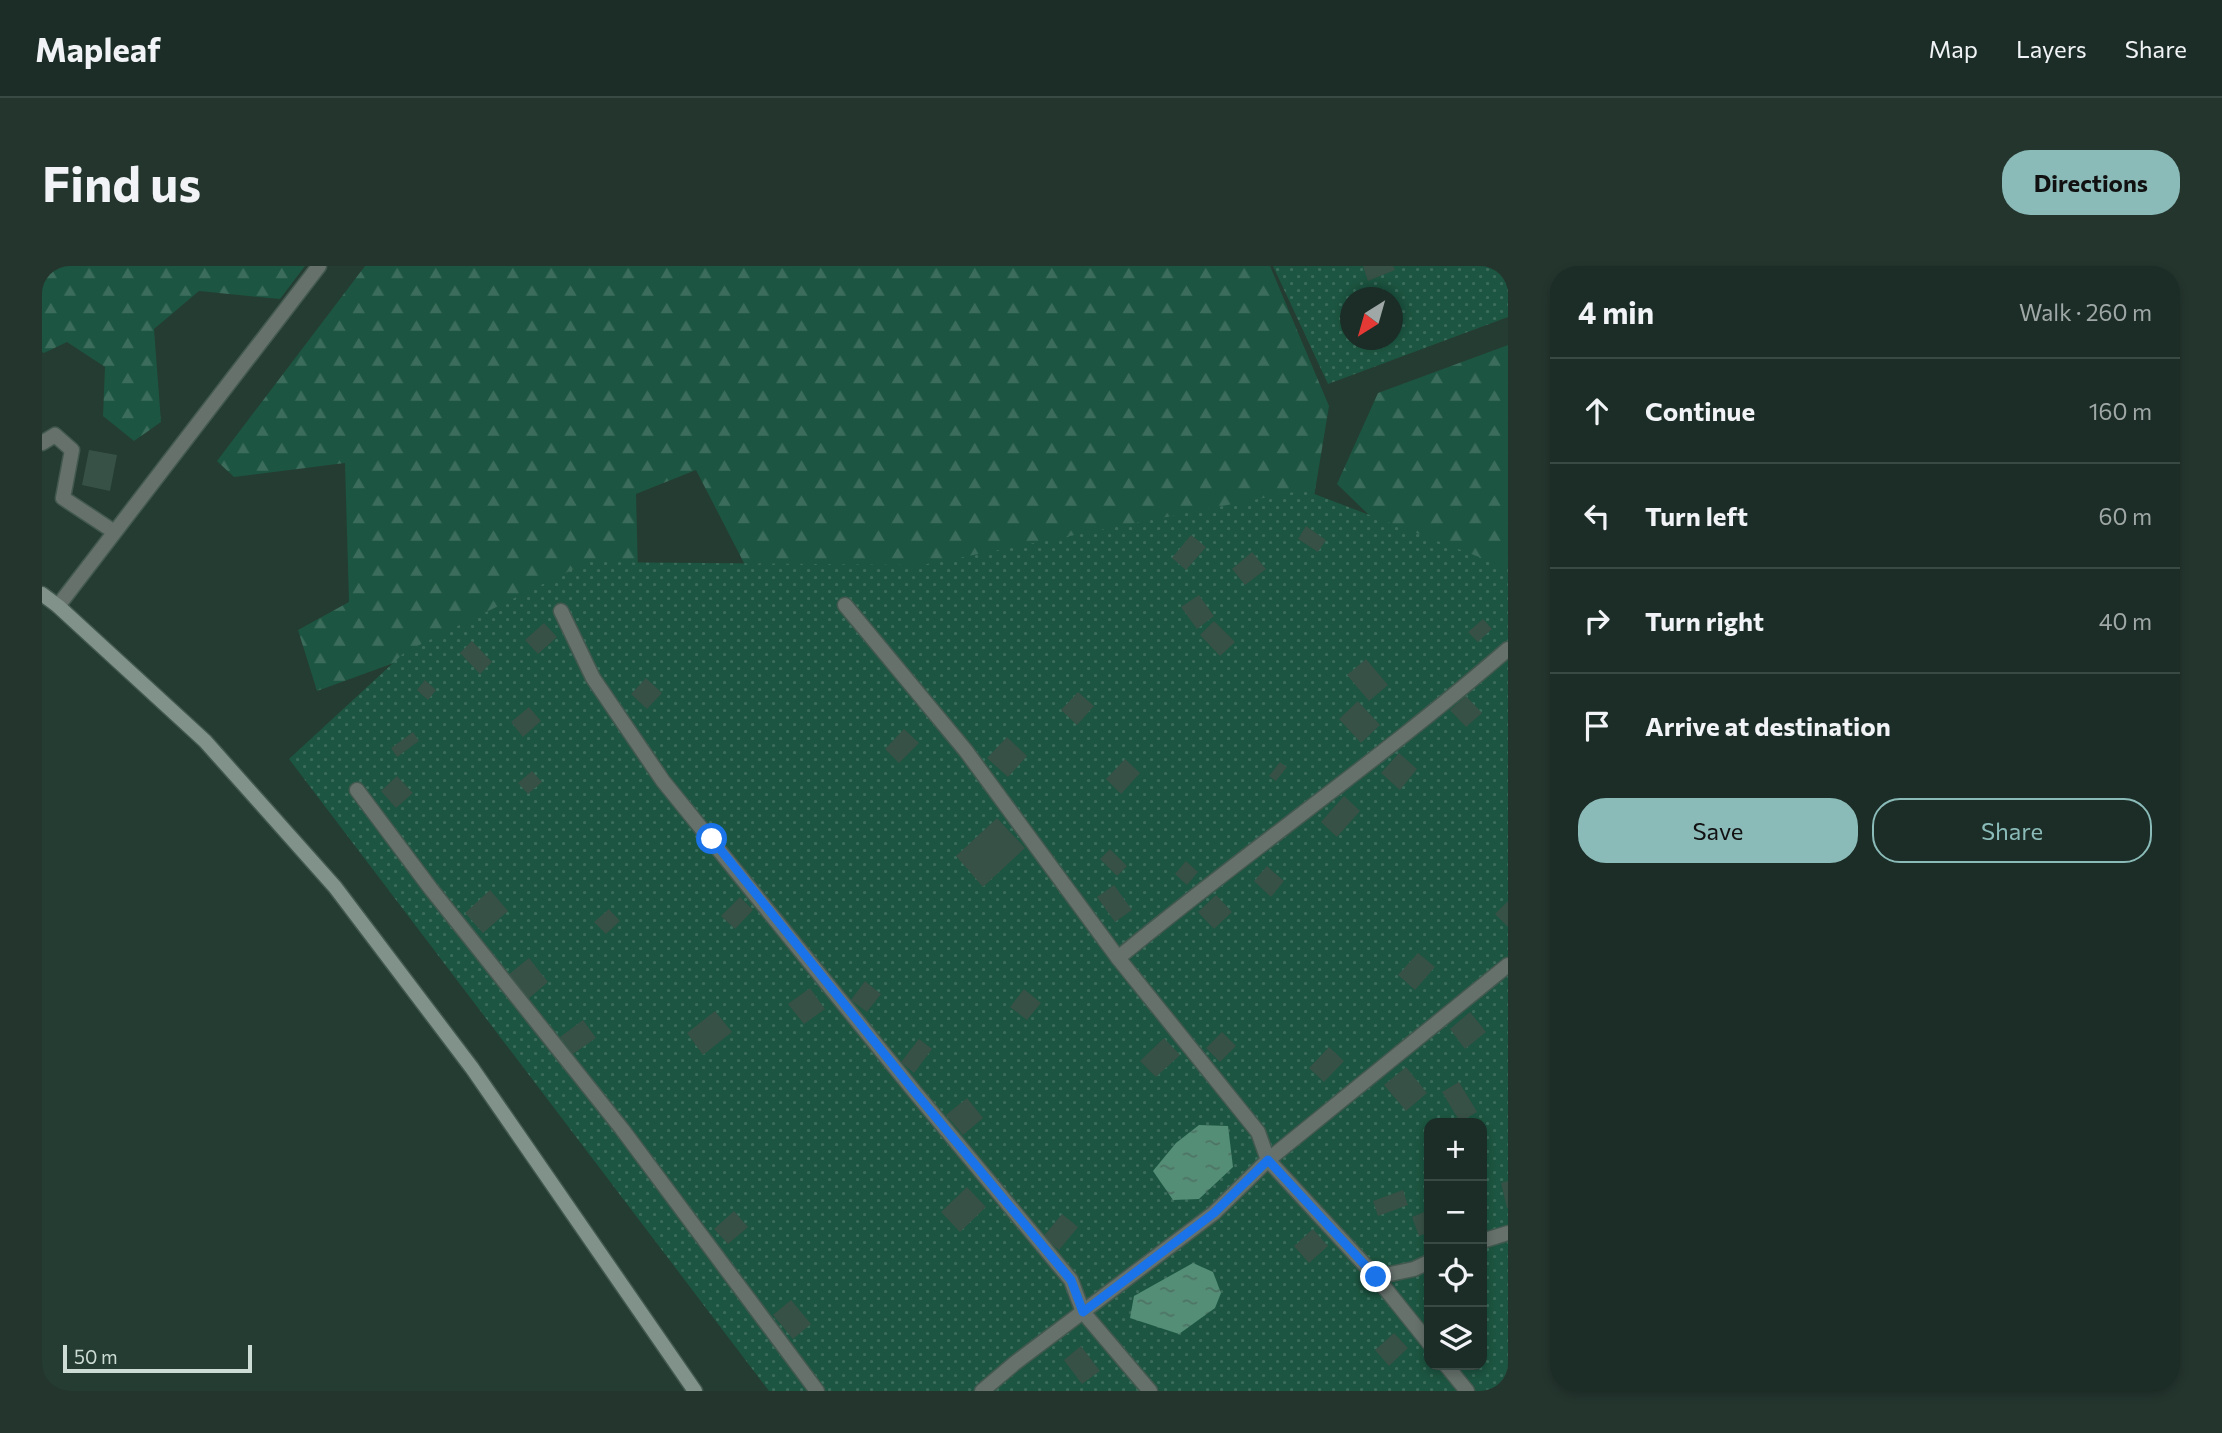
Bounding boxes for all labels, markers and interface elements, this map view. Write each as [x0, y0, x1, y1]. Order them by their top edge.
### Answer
text: Mapleaf [35, 28, 161, 69]
text: Map [1929, 34, 1978, 63]
text: Layers [2016, 34, 2087, 63]
text: Share [2125, 34, 2187, 63]
button: Directions [2002, 150, 2180, 215]
text: Find us [42, 152, 201, 212]
north arrow [1340, 287, 1403, 350]
text: 4 min [1578, 293, 1654, 330]
text: Walk · 260 m [2019, 298, 2152, 326]
icon: ahead [1578, 392, 1616, 430]
text: Continue [1645, 395, 1755, 426]
text: 160 m [2089, 397, 2152, 425]
icon: left [1578, 497, 1616, 535]
text: Turn left [1645, 500, 1748, 531]
text: 60 m [2099, 502, 2152, 530]
icon: right [1578, 602, 1616, 640]
text: Turn right [1645, 605, 1764, 636]
text: 40 m [2099, 607, 2152, 635]
icon: arrive [1578, 707, 1616, 745]
text: Arrive at destination [1645, 710, 1891, 741]
button: Save [1578, 798, 1858, 863]
button: Share [1872, 798, 2152, 863]
route start [696, 823, 727, 854]
map controls [1424, 1118, 1487, 1370]
button: + [1424, 1118, 1487, 1181]
button: − [1424, 1181, 1487, 1244]
button: locate [1424, 1244, 1487, 1307]
route end [1360, 1261, 1391, 1292]
button: layers [1424, 1307, 1487, 1370]
scale bar [63, 1342, 252, 1374]
text: 50 m [74, 1345, 118, 1368]

